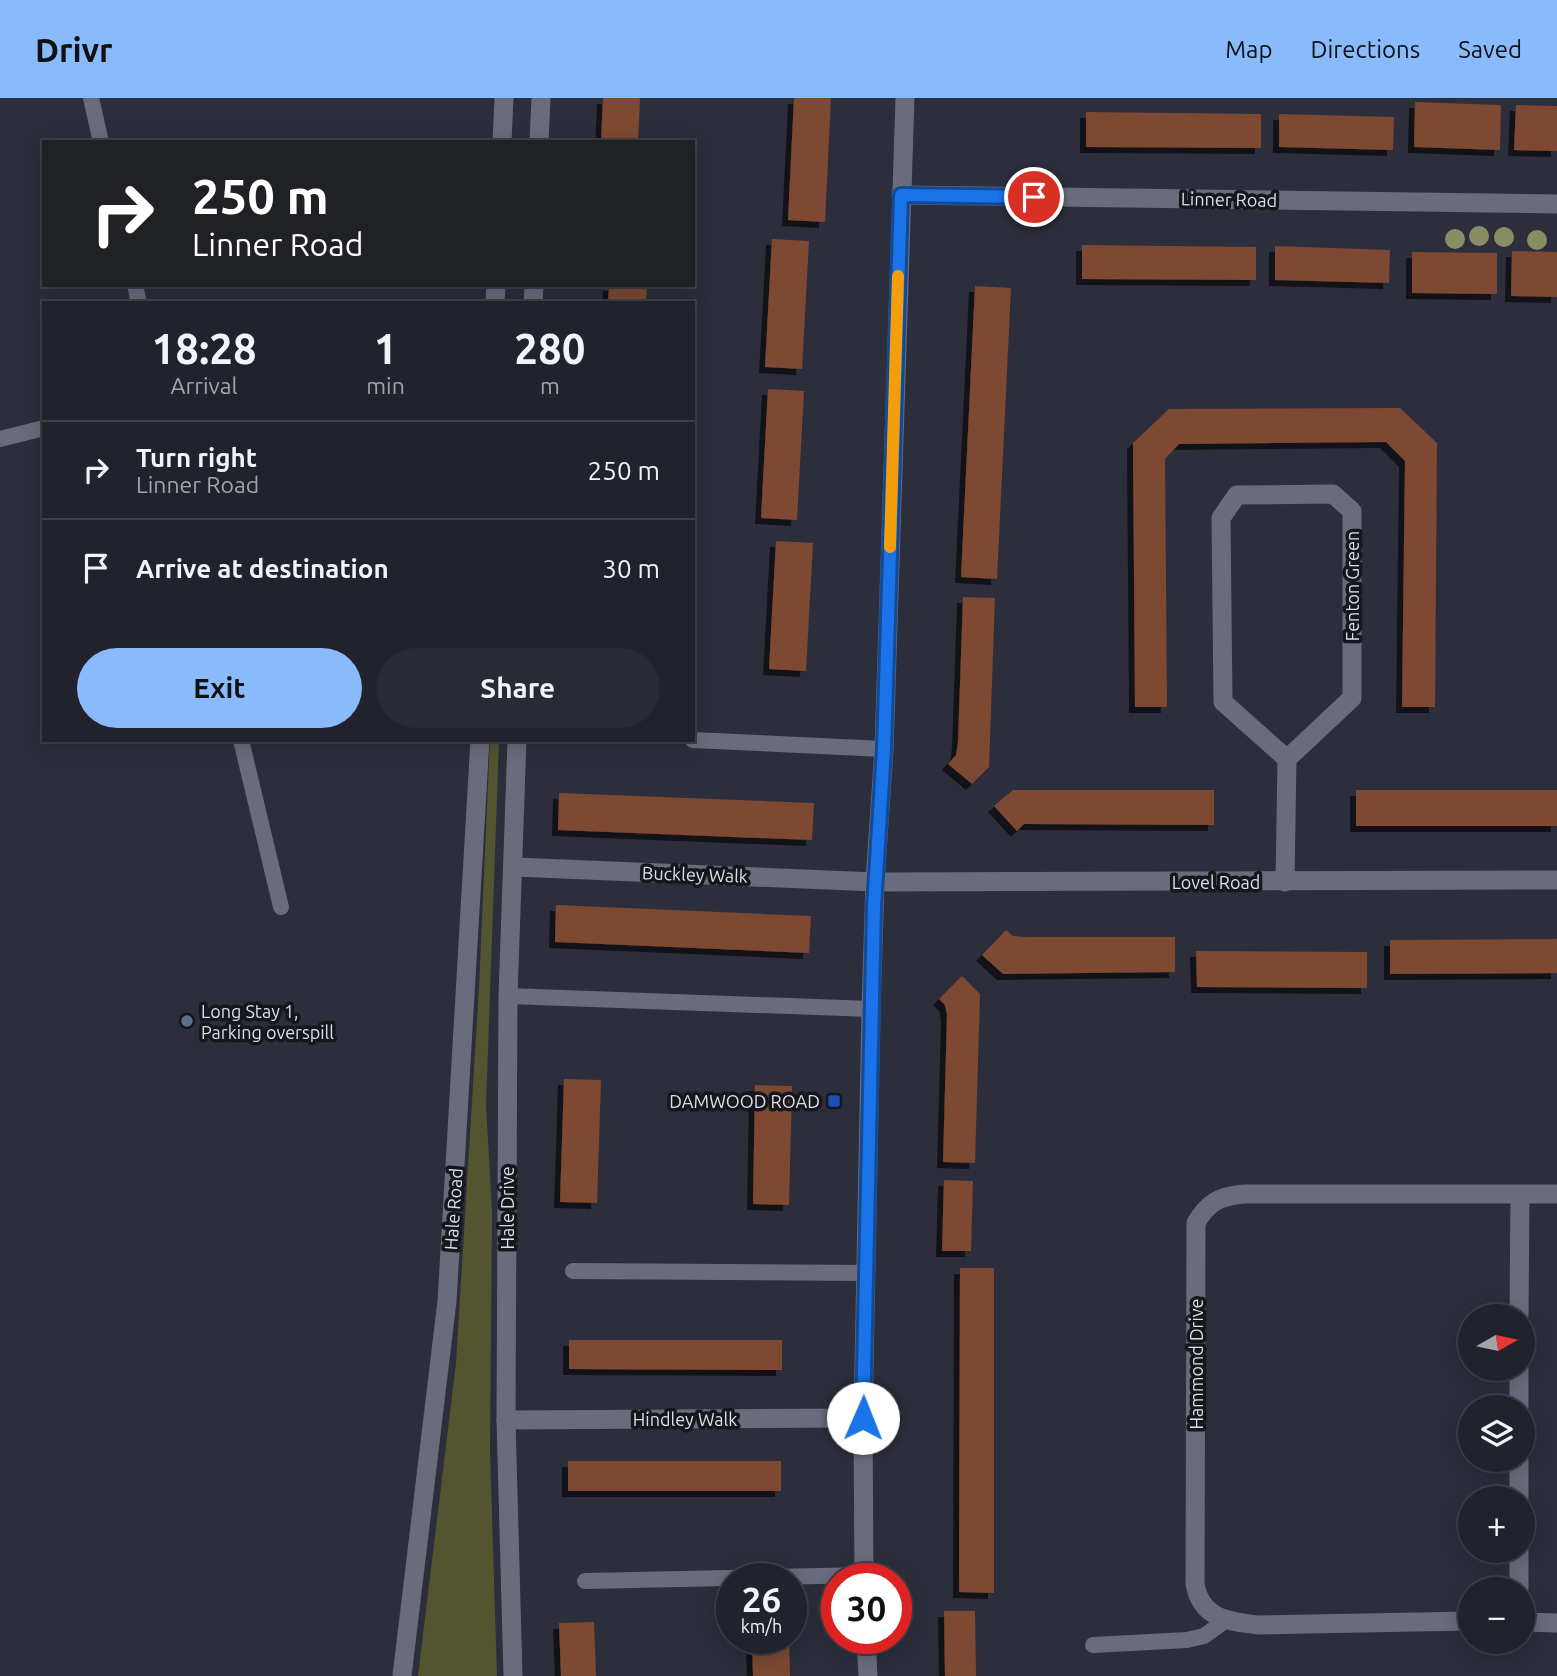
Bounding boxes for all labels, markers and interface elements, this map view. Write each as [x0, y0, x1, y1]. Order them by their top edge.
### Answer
text: Drivr [35, 31, 113, 68]
text: Map [1225, 36, 1272, 63]
text: Directions [1310, 36, 1420, 63]
text: Saved [1458, 36, 1522, 63]
pin [1004, 167, 1064, 227]
icon: right [77, 168, 168, 259]
text: 250 m [192, 168, 329, 223]
icon: arrive [1015, 178, 1053, 216]
street label: Linner Road [1181, 188, 1277, 210]
text: Linner Road [192, 226, 364, 262]
text: 18:28 [152, 325, 257, 372]
text: 1 [374, 325, 397, 372]
text: 280 [514, 325, 585, 372]
text: Arrival [171, 373, 238, 398]
text: min [366, 373, 405, 398]
text: m [540, 373, 560, 398]
text: Turn right [136, 443, 257, 472]
icon: right [77, 451, 115, 489]
text: 250 m [588, 456, 660, 485]
text: Linner Road [136, 472, 259, 497]
street label: Fenton Green [1342, 531, 1362, 641]
icon: arrive [77, 549, 115, 587]
text: Arrive at destination [136, 554, 389, 583]
text: 30 m [602, 554, 660, 583]
button: Exit [77, 648, 362, 728]
button: Share [376, 648, 660, 728]
street label: Buckley Walk [642, 862, 748, 886]
street label: Lovel Road [1172, 872, 1260, 892]
place label: Long Stay 1, Parking overspill [201, 1001, 334, 1042]
marker: Long Stay 1, Parking overspill [179, 1013, 195, 1029]
place label: DAMWOOD ROAD [669, 1091, 820, 1111]
marker: DAMWOOD ROAD [826, 1093, 842, 1109]
street label: Hale Drive [497, 1166, 517, 1250]
street label: Hale Road [440, 1167, 466, 1251]
street label: Hammond Drive [1186, 1299, 1206, 1429]
north arrow [1458, 1304, 1535, 1381]
map controls [1458, 1304, 1535, 1654]
position arrow [826, 1381, 900, 1455]
button: layers [1458, 1395, 1535, 1472]
street label: Hindley Walk [633, 1409, 737, 1429]
button: + [1458, 1486, 1535, 1563]
speed limit sign: 30 [821, 1563, 912, 1654]
button: − [1458, 1577, 1535, 1654]
text: 26 [742, 1579, 781, 1619]
text: km/h [741, 1616, 782, 1636]

